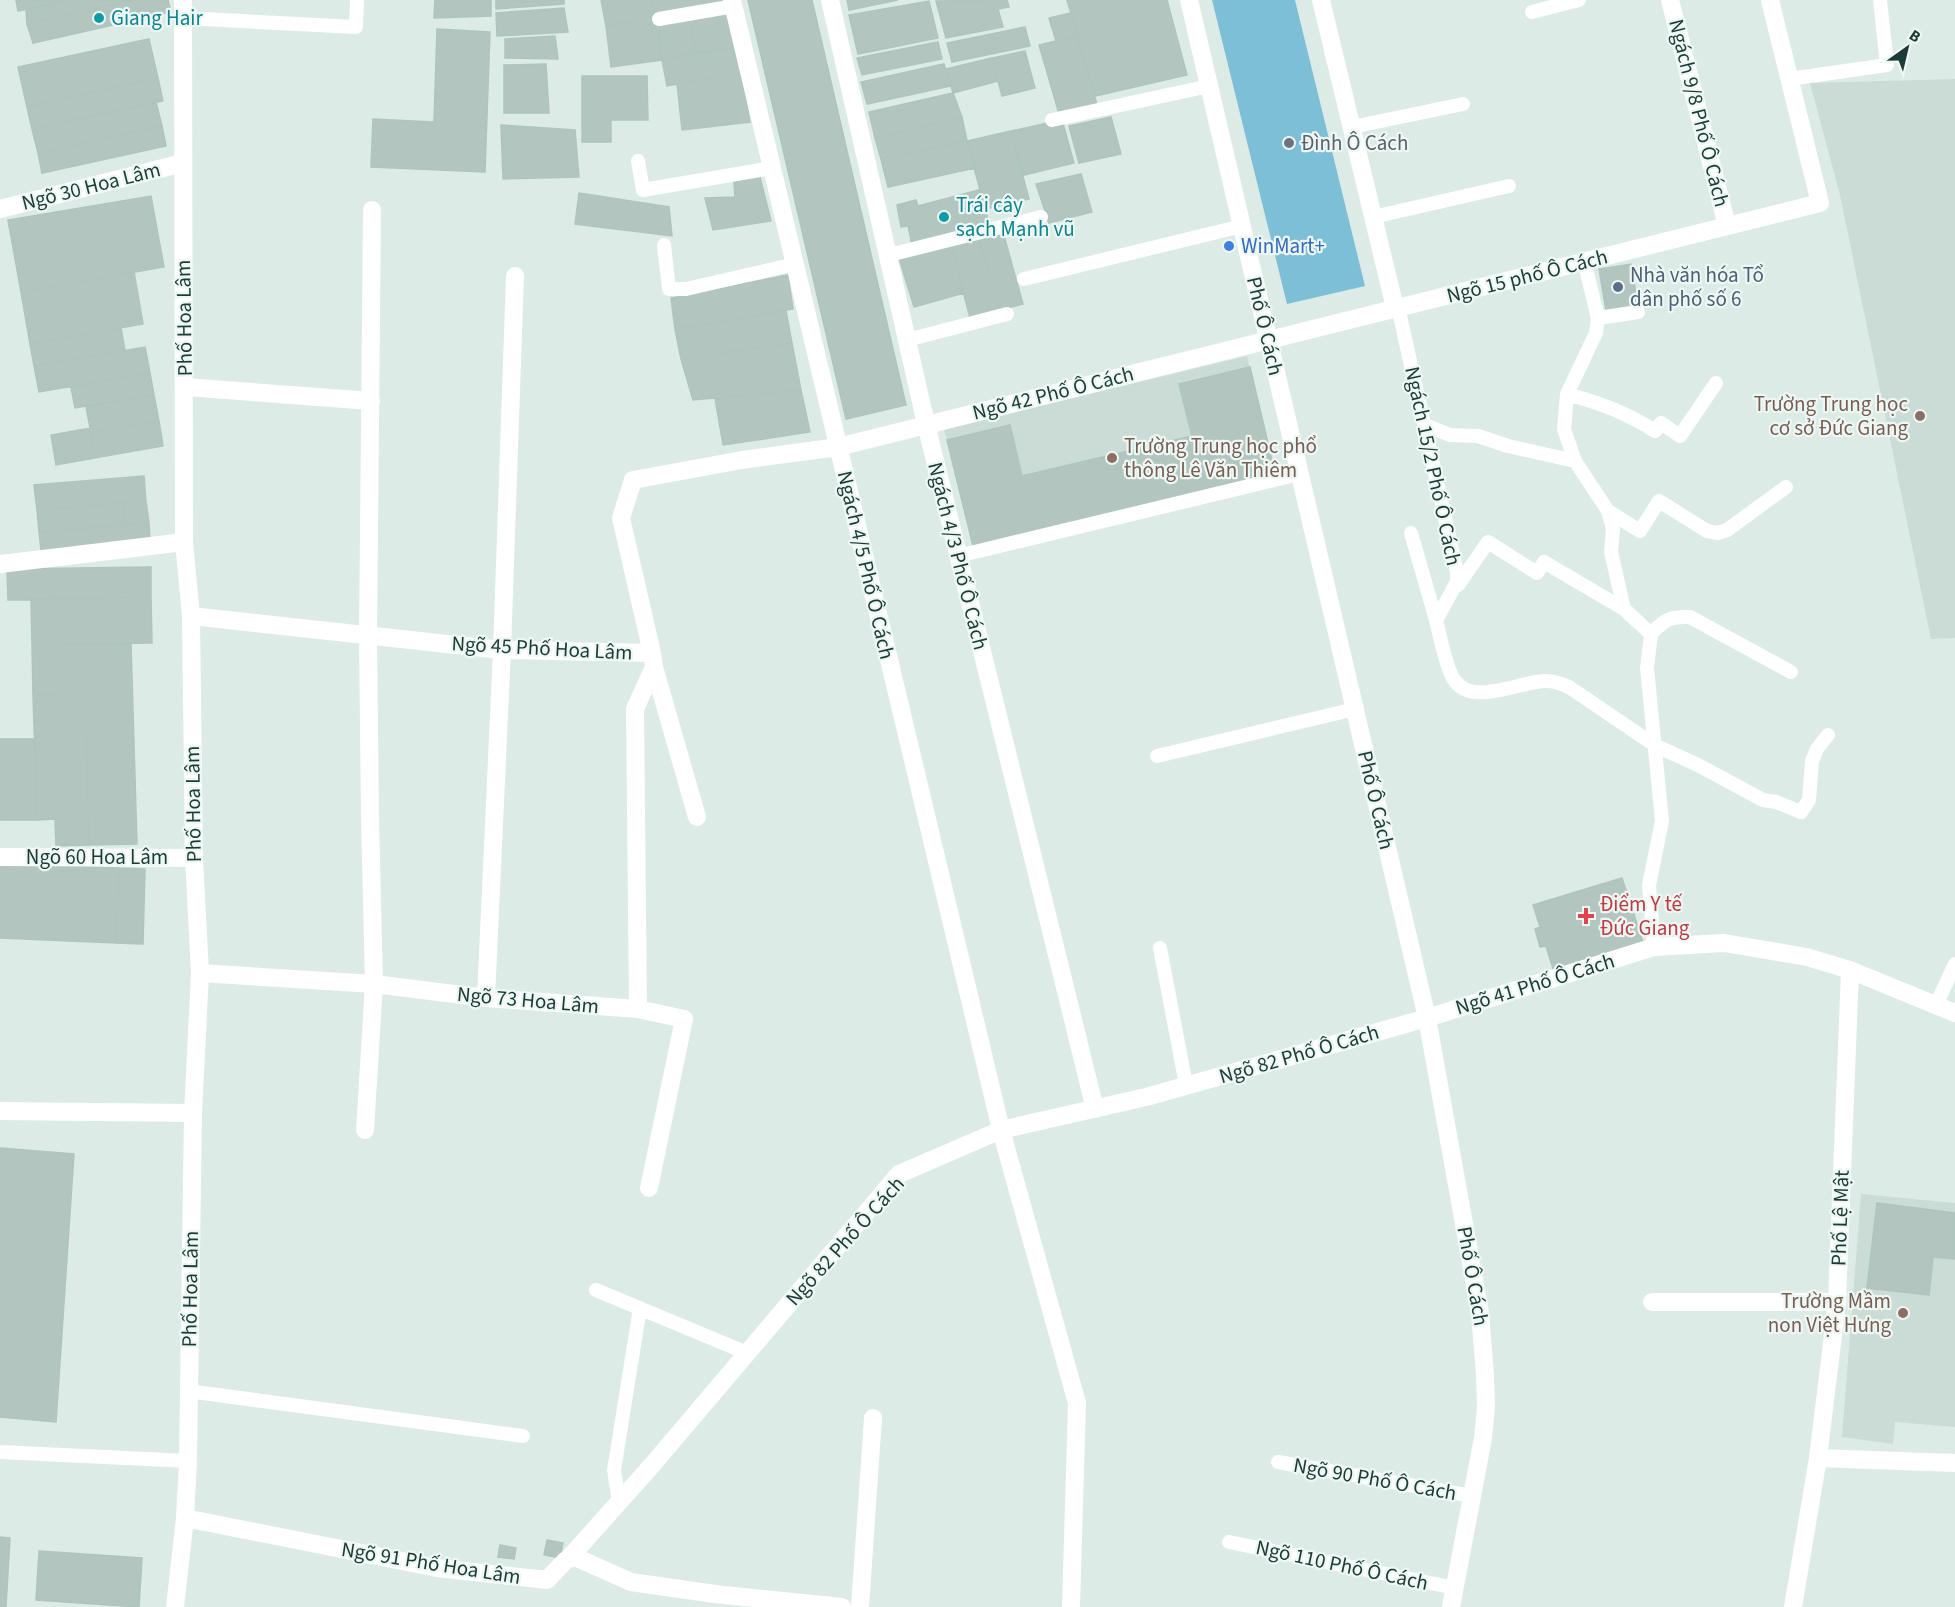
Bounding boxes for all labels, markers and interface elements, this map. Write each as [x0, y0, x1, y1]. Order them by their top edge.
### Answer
place label: Giang Hair [111, 3, 203, 33]
marker: Giang Hair [92, 11, 106, 25]
street label: Ngách 9/8 Phố Ô Cách [1661, 16, 1737, 210]
north arrow [1877, 18, 1937, 78]
text: B [1905, 25, 1925, 48]
place label: Đình Ô Cách [1301, 128, 1408, 158]
marker: Đình Ô Cách [1282, 136, 1296, 150]
street label: Ngõ 30 Hoa Lâm [18, 154, 164, 218]
place label: Trái cây sạch Mạnh vũ [956, 190, 1075, 244]
marker: Trái cây sạch Mạnh vũ [937, 210, 951, 224]
place label: WinMart+ [1241, 231, 1325, 261]
marker: WinMart+ [1222, 239, 1236, 253]
street label: Ngõ 15 phố Ô Cách [1443, 241, 1611, 311]
street label: Phố Hoa Lâm [168, 259, 200, 377]
place label: Nhà văn hóa Tổ dân phố số 6 [1630, 260, 1764, 314]
street label: Phố Ô Cách [1239, 274, 1291, 378]
marker: Nhà văn hóa Tổ dân phố số 6 [1611, 280, 1625, 294]
street label: Ngõ 42 Phố Ô Cách [969, 358, 1137, 428]
street label: Ngách 15/2 Phố Ô Cách [1397, 364, 1469, 568]
place label: Trường Trung học cơ sở Đức Giang [1754, 389, 1908, 443]
marker: Trường Trung học cơ sở Đức Giang [1913, 409, 1927, 423]
place label: Trường Trung học phổ thông Lê Văn Thiêm [1124, 431, 1317, 485]
marker: Trường Trung học phổ thông Lê Văn Thiêm [1105, 451, 1119, 465]
street label: Ngách 4/3 Phố Ô Cách [920, 459, 996, 653]
street label: Ngách 4/5 Phố Ô Cách [830, 468, 902, 662]
street label: Ngõ 45 Phố Hoa Lâm [451, 628, 633, 668]
street label: Phố Hoa Lâm [177, 745, 209, 863]
street label: Phố Ô Cách [1350, 748, 1402, 852]
street label: Ngõ 60 Hoa Lâm [26, 842, 168, 872]
place label: Điểm Y tế Đức Giang [1600, 889, 1690, 943]
marker: Điểm Y tế Đức Giang [1577, 907, 1595, 925]
street label: Ngõ 41 Phố Ô Cách [1452, 946, 1618, 1022]
street label: Ngõ 73 Hoa Lâm [456, 979, 600, 1021]
street label: Ngõ 82 Phố Ô Cách [1215, 1017, 1383, 1091]
street label: Phố Lệ Mật [1823, 1169, 1857, 1267]
street label: Ngõ 82 Phố Ô Cách [779, 1170, 911, 1312]
street label: Phố Ô Cách [1449, 1224, 1497, 1328]
street label: Phố Hoa Lâm [174, 1230, 206, 1348]
place label: Trường Mầm non Việt Hưng [1768, 1286, 1891, 1340]
marker: Trường Mầm non Việt Hưng [1896, 1306, 1910, 1320]
street label: Ngõ 90 Phố Ô Cách [1291, 1450, 1459, 1508]
street label: Ngõ 110 Phố Ô Cách [1253, 1532, 1431, 1598]
street label: Ngõ 91 Phố Hoa Lâm [339, 1534, 523, 1592]

